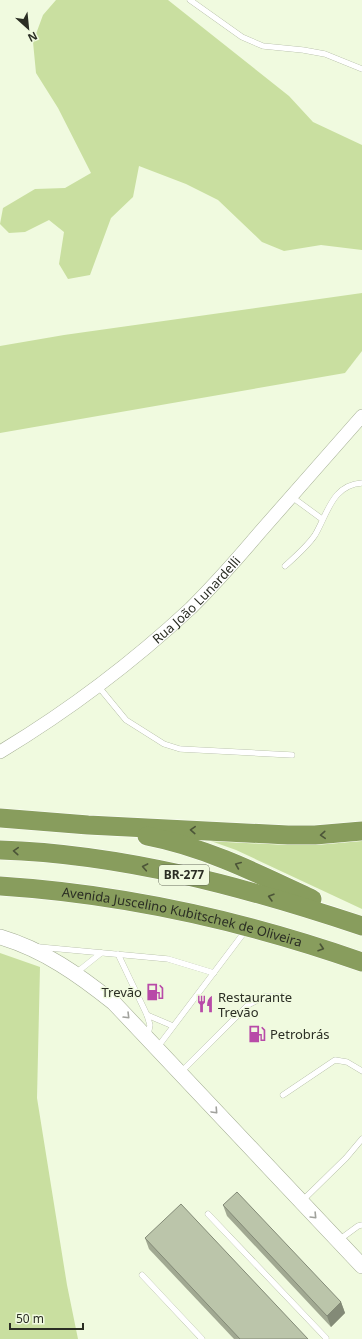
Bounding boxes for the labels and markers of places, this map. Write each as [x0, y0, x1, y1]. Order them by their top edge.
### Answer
fuel station icon: Trevão [145, 982, 165, 1002]
place label: Trevão [101, 983, 142, 1001]
place label: Restaurante Trevão [218, 988, 292, 1021]
restaurant icon: Restaurante Trevão [195, 994, 215, 1014]
fuel station icon: Petrobrás [247, 1024, 267, 1044]
place label: Petrobrás [270, 1025, 330, 1043]

